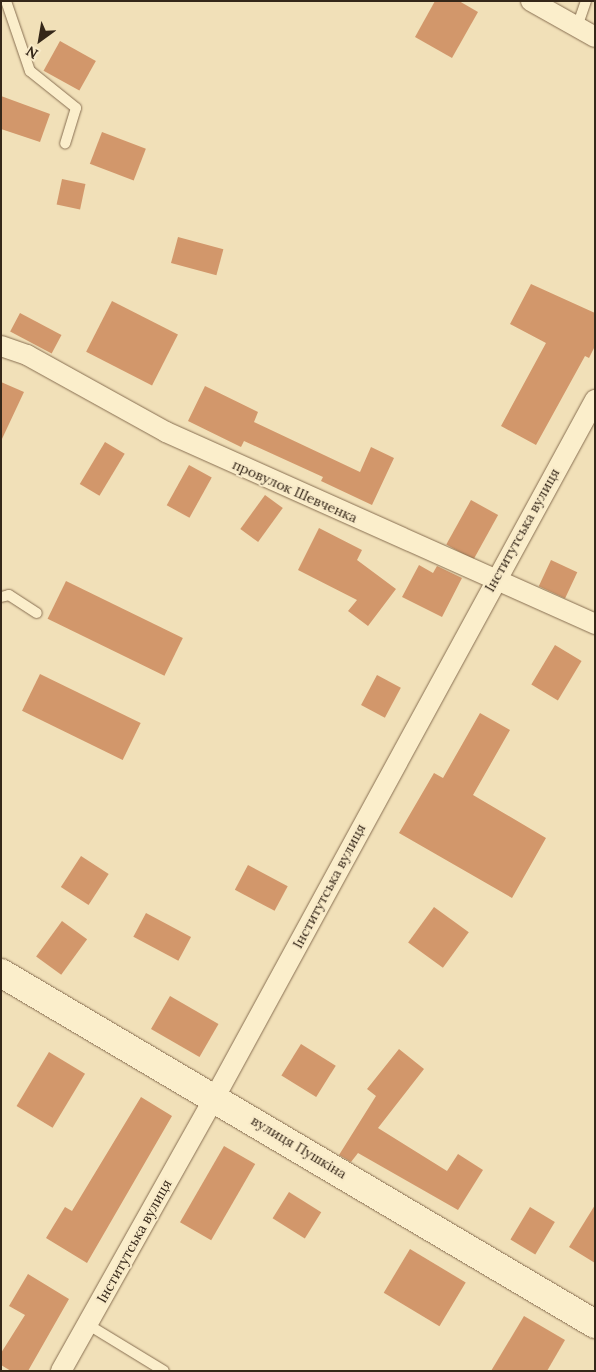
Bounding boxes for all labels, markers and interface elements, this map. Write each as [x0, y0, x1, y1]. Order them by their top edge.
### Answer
north arrow [15, 15, 65, 65]
text: N [23, 42, 41, 63]
street label: провулок Шевченка [230, 456, 360, 526]
street label: Інститутська вулиця [481, 465, 563, 595]
street label: Інститутська вулиця [289, 821, 369, 951]
street label: вулиця Пушкіна [248, 1112, 350, 1182]
street label: Інститутська вулиця [93, 1176, 175, 1306]

